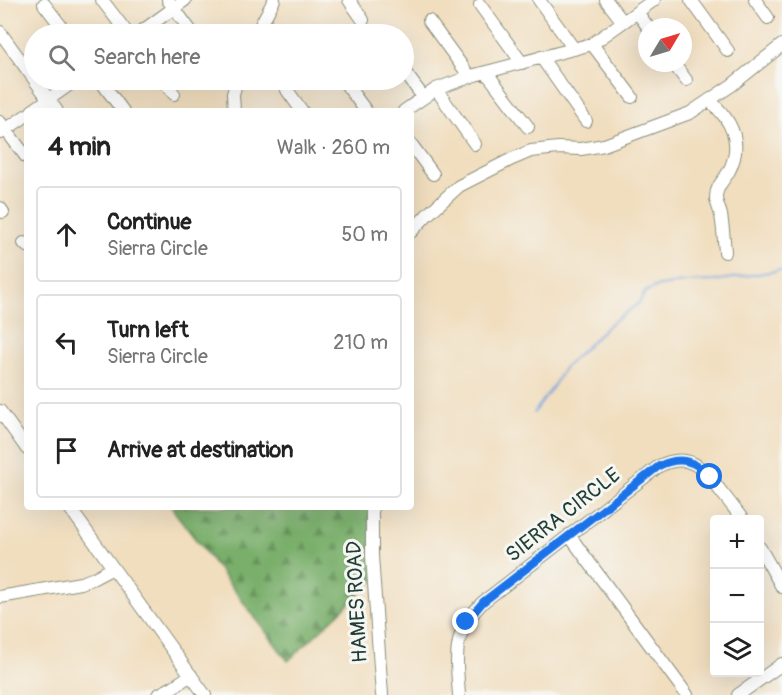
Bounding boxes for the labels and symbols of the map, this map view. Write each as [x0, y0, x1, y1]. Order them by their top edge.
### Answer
north arrow [638, 18, 692, 72]
street label: SIERRA CIRCLE [500, 462, 626, 568]
route start [696, 463, 722, 489]
street label: HAMES ROAD [340, 540, 374, 664]
route end [452, 608, 478, 634]

